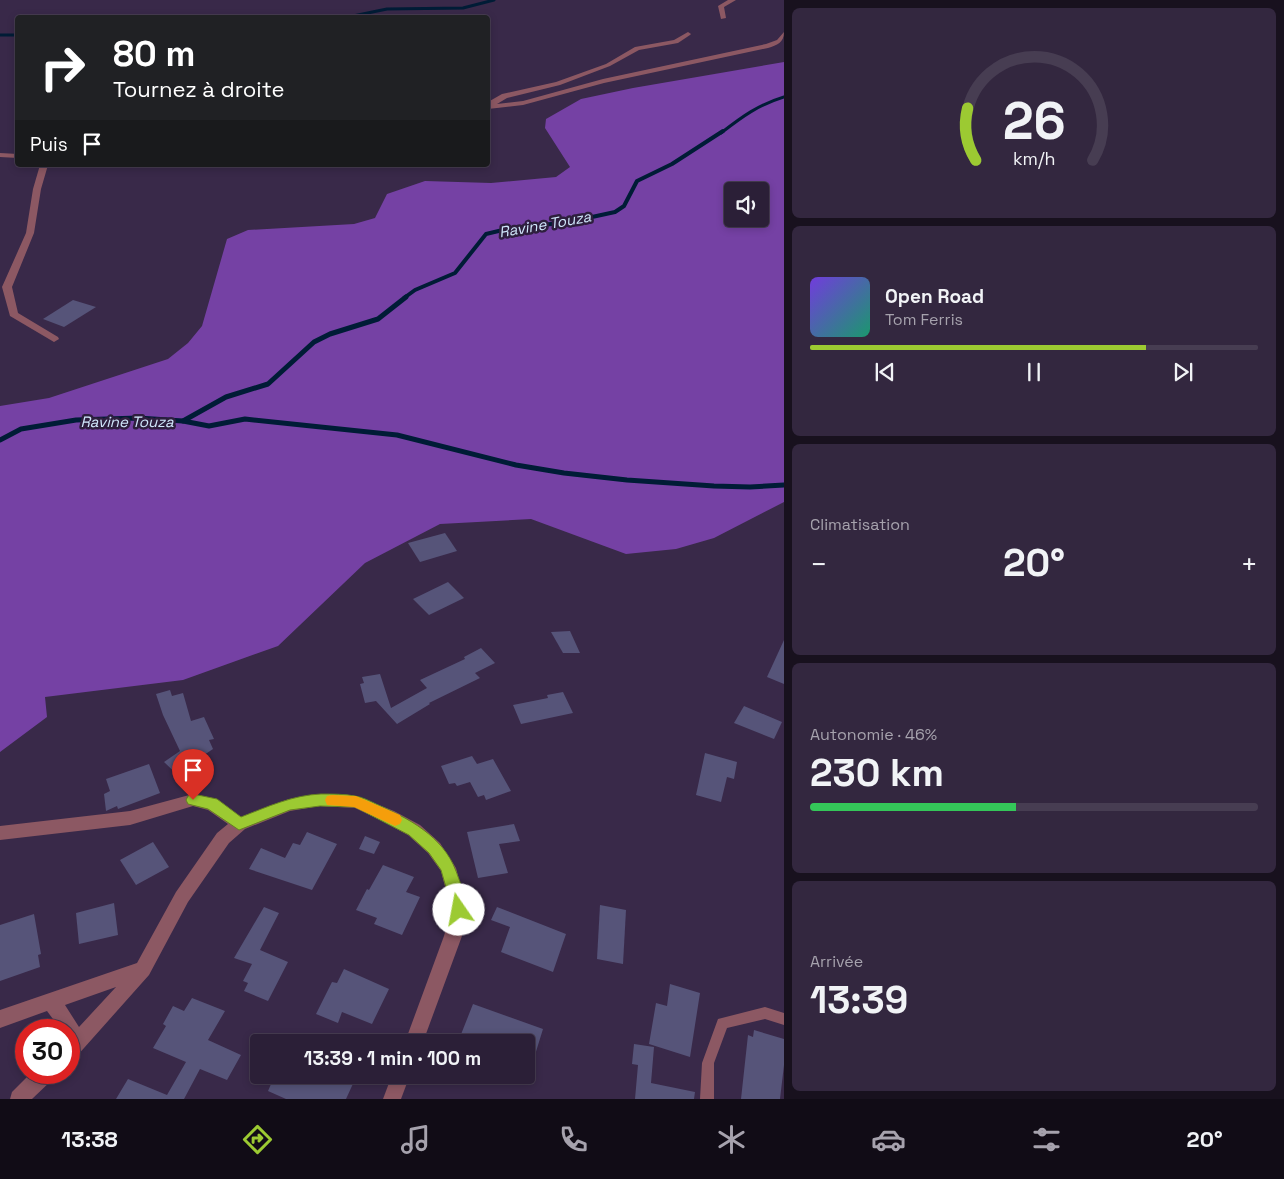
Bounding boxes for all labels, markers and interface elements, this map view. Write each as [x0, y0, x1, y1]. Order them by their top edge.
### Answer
text: 80 m [113, 32, 195, 76]
icon: right [30, 35, 95, 100]
text: Tournez à droite [113, 75, 284, 103]
text: 26 [1002, 88, 1066, 154]
icon: arrive [78, 130, 106, 158]
text: Puis [30, 132, 68, 157]
text: km/h [1013, 147, 1055, 170]
map controls [724, 182, 769, 227]
button: sound [724, 182, 769, 227]
water label: Ravine Touza [497, 206, 593, 241]
text: Open Road [885, 284, 984, 309]
text: Tom Ferris [885, 309, 963, 330]
icon: previous [871, 358, 899, 386]
icon: pause [1020, 358, 1048, 386]
icon: next [1169, 358, 1197, 386]
water label: Ravine Touza [80, 412, 174, 431]
text: Climatisation [810, 514, 910, 535]
text: 20° [1003, 539, 1065, 587]
text: − [810, 546, 827, 582]
text: + [1241, 546, 1258, 582]
text: Autonomie · 46% [810, 724, 937, 745]
pin [172, 749, 214, 800]
text: 230 km [810, 749, 944, 797]
icon: arrive [179, 756, 207, 784]
position arrow [432, 883, 484, 935]
text: Arrivée [810, 951, 863, 972]
text: 13:39 [810, 976, 908, 1024]
speed limit sign: 30 [15, 1019, 80, 1084]
text: 13:39 · 1 min · 100 m [304, 1046, 481, 1071]
icon: directions [240, 1122, 275, 1157]
icon: music [398, 1122, 433, 1157]
icon: phone [556, 1122, 591, 1157]
icon: climate [714, 1122, 749, 1157]
icon: car [871, 1122, 906, 1157]
icon: filters [1029, 1122, 1064, 1157]
text: 13:38 [61, 1125, 118, 1153]
text: 20° [1187, 1125, 1223, 1153]

